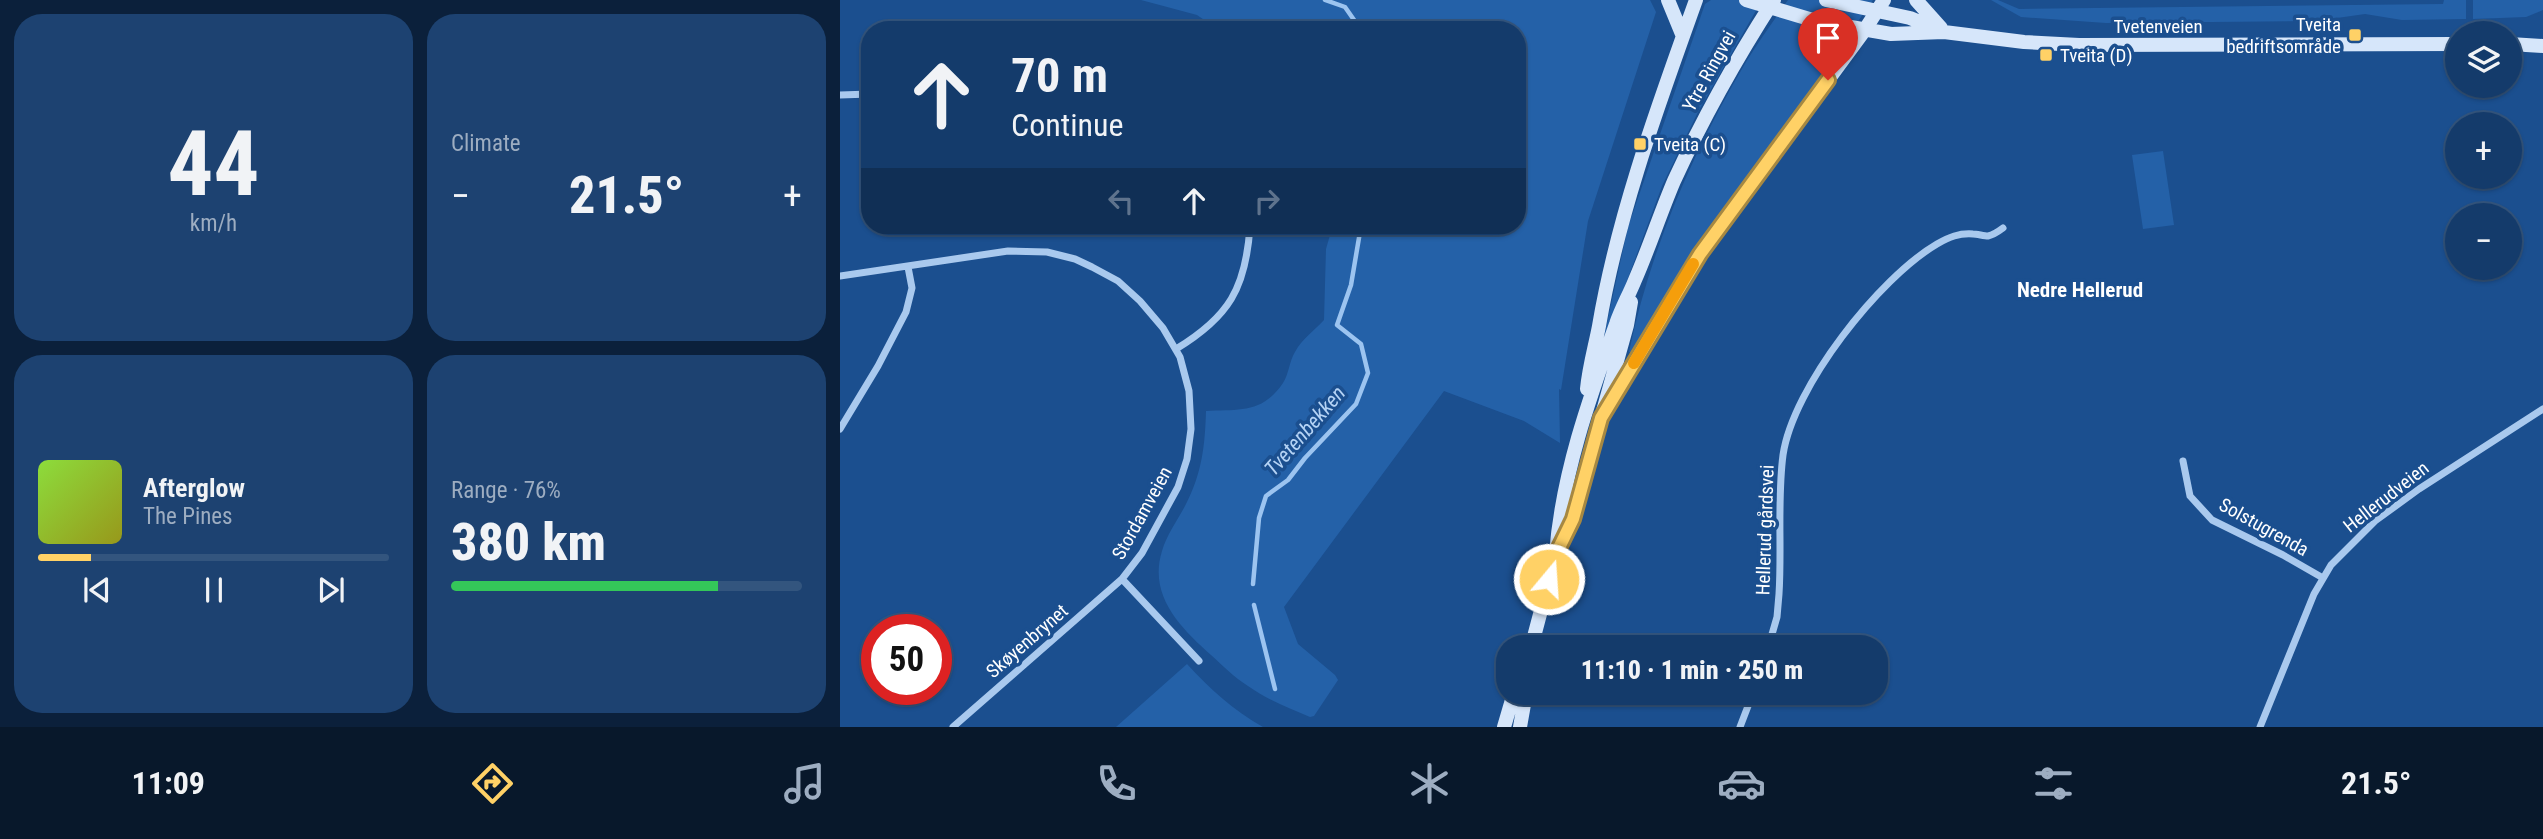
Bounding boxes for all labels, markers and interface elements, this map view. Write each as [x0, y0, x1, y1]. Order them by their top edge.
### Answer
pin [1798, 8, 1858, 80]
place label: Tveita bedriftsområde [2226, 13, 2341, 58]
street label: Tvetenveien [2113, 15, 2203, 38]
icon: arrive [1809, 19, 1847, 57]
map controls [2445, 21, 2522, 280]
button: layers [2445, 21, 2522, 98]
street label: Ytre Ringvei [1677, 27, 1741, 115]
marker: Tveita bedriftsområde [2347, 27, 2363, 43]
place label: Tveita (D) [2060, 44, 2132, 67]
text: 70 m [1011, 47, 1108, 104]
marker: Tveita (D) [2038, 47, 2054, 63]
icon: ahead [896, 49, 987, 140]
text: Continue [1011, 106, 1123, 144]
text: 44 [168, 111, 259, 217]
button: + [2445, 112, 2522, 189]
text: Climate [451, 130, 521, 157]
place label: Tveita (C) [1654, 133, 1726, 156]
marker: Tveita (C) [1632, 136, 1648, 152]
text: 21.5° [569, 165, 684, 226]
text: − [451, 174, 470, 218]
text: + [783, 174, 802, 218]
icon: left [1102, 182, 1140, 220]
icon: ahead [1175, 182, 1213, 220]
icon: right [1248, 182, 1286, 220]
button: − [2445, 203, 2522, 280]
text: km/h [190, 210, 237, 237]
district label: Nedre Hellerud [2017, 278, 2143, 302]
water label: Tvetenbekken [1260, 381, 1350, 481]
street label: Hellerudveien [2339, 457, 2433, 537]
street label: Stordamveien [1107, 463, 1177, 563]
street label: Hellerud gårdsvei [1751, 464, 1779, 596]
text: Afterglow [143, 473, 245, 503]
text: Range · 76% [451, 477, 561, 504]
street label: Solstugrenda [2215, 493, 2313, 561]
text: The Pines [143, 503, 233, 530]
text: 380 km [451, 512, 606, 573]
position arrow [1512, 542, 1586, 616]
icon: previous [78, 571, 116, 609]
icon: pause [195, 571, 233, 609]
icon: next [312, 571, 350, 609]
street label: Skøyenbrynet [981, 599, 1073, 683]
speed limit sign: 50 [861, 614, 952, 705]
text: 11:10 · 1 min · 250 m [1581, 655, 1803, 685]
icon: directions [468, 759, 517, 808]
icon: music [780, 759, 829, 808]
icon: phone [1092, 759, 1141, 808]
icon: climate [1405, 759, 1454, 808]
icon: car [1717, 759, 1766, 808]
icon: filters [2029, 759, 2078, 808]
text: 11:09 [132, 764, 205, 802]
text: 21.5° [2341, 764, 2411, 802]

